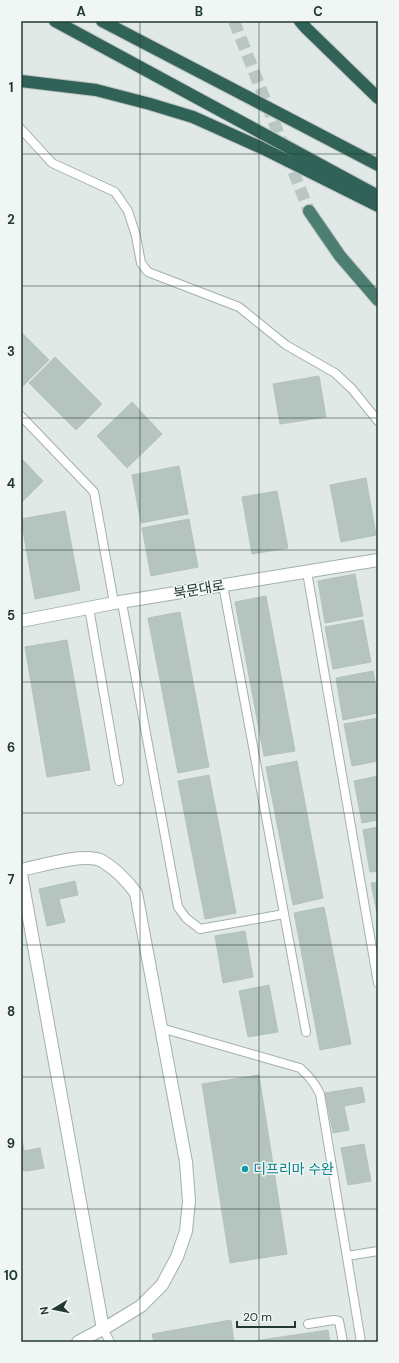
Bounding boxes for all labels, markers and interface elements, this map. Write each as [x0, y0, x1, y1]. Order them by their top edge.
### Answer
text: A [76, 3, 86, 20]
text: B [195, 3, 203, 20]
text: C [313, 3, 323, 20]
text: 1 [9, 79, 13, 96]
text: 2 [7, 211, 15, 228]
text: 3 [7, 343, 15, 360]
text: 4 [7, 475, 15, 492]
street label: 북문대로 [172, 576, 226, 602]
text: 5 [7, 607, 15, 624]
text: 6 [7, 739, 15, 756]
text: 7 [8, 871, 15, 888]
text: 8 [7, 1003, 15, 1020]
text: 9 [7, 1135, 15, 1152]
place label: 디프리마 수완 [253, 1160, 334, 1178]
marker: 디프리마 수완 [240, 1164, 250, 1174]
text: 10 [4, 1267, 18, 1284]
north arrow [34, 1289, 74, 1329]
scale bar [237, 1303, 295, 1329]
text: N [37, 1306, 52, 1316]
text: 20 m [243, 1309, 272, 1325]

